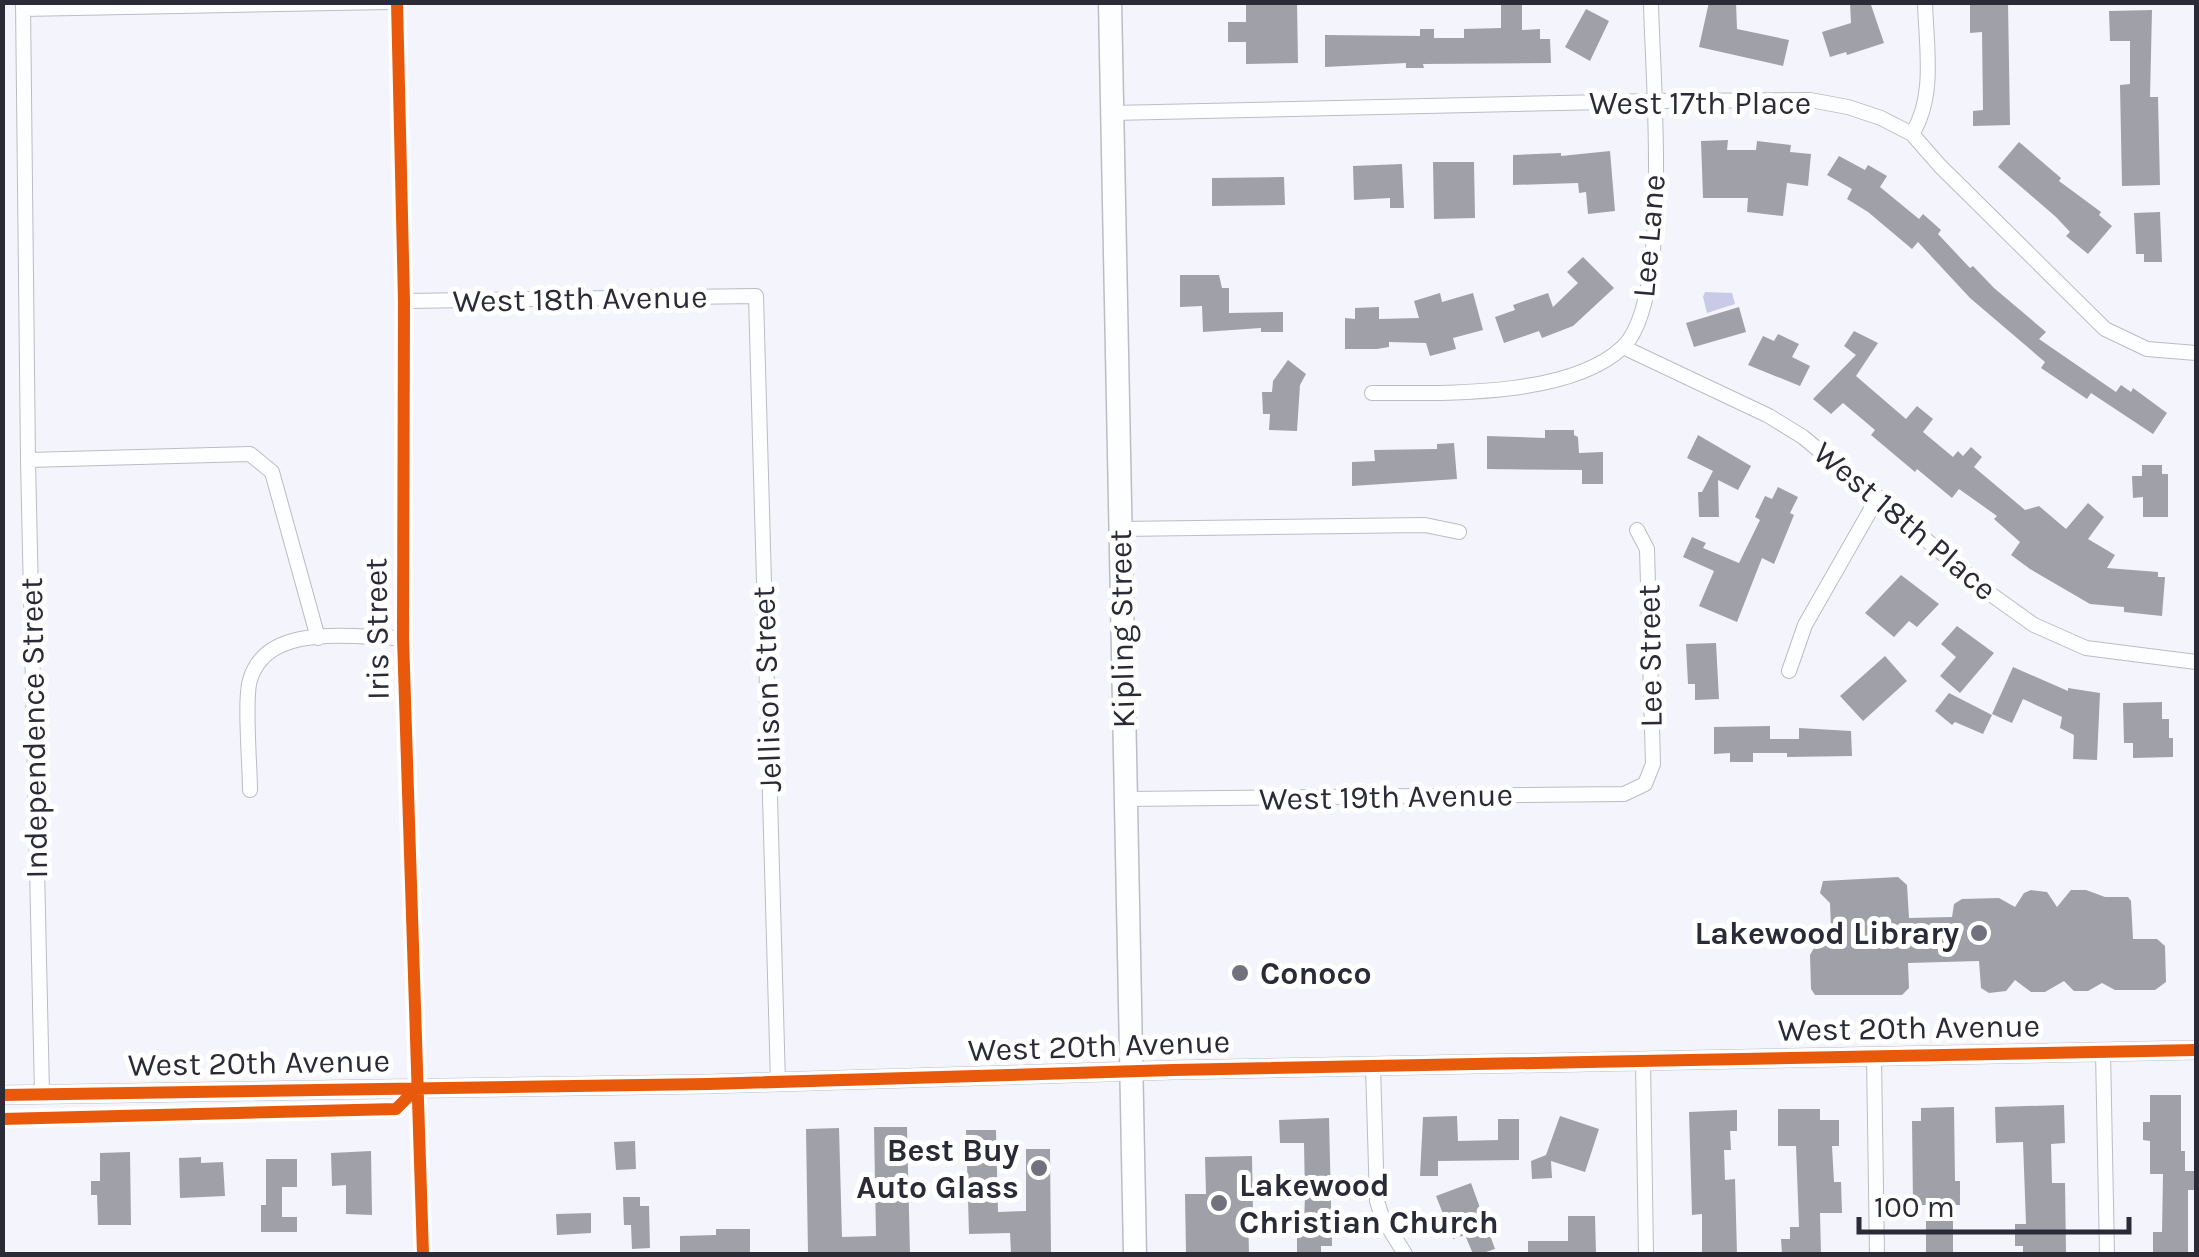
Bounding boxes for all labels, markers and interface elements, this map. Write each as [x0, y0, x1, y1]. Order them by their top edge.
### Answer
street label: West 17th Place [1589, 85, 1811, 122]
street label: Lee Lane [1625, 173, 1673, 299]
street label: West 18th Avenue [452, 278, 708, 320]
street label: West 18th Place [1806, 434, 2004, 608]
street label: Kipling Street [1102, 529, 1142, 729]
street label: Iris Street [357, 558, 397, 700]
street label: Independence Street [13, 577, 55, 879]
street label: Lee Street [1630, 584, 1670, 728]
street label: Jellison Street [745, 585, 789, 793]
street label: West 19th Avenue [1259, 776, 1513, 818]
place label: Lakewood Library [1694, 915, 1959, 952]
marker: Lakewood Library [1968, 922, 1990, 944]
place label: Conoco [1260, 955, 1372, 992]
marker: Conoco [1229, 962, 1251, 984]
street label: West 20th Avenue [1778, 1007, 2040, 1049]
street label: West 20th Avenue [967, 1023, 1231, 1069]
street label: West 20th Avenue [128, 1042, 390, 1084]
place label: Best Buy Auto Glass [856, 1132, 1019, 1206]
marker: Best Buy Auto Glass [1028, 1157, 1050, 1179]
place label: Lakewood Christian Church [1239, 1167, 1499, 1241]
scale bar [1859, 1172, 2129, 1234]
text: 100 m [1874, 1189, 1955, 1225]
marker: Lakewood Christian Church [1208, 1192, 1230, 1214]

